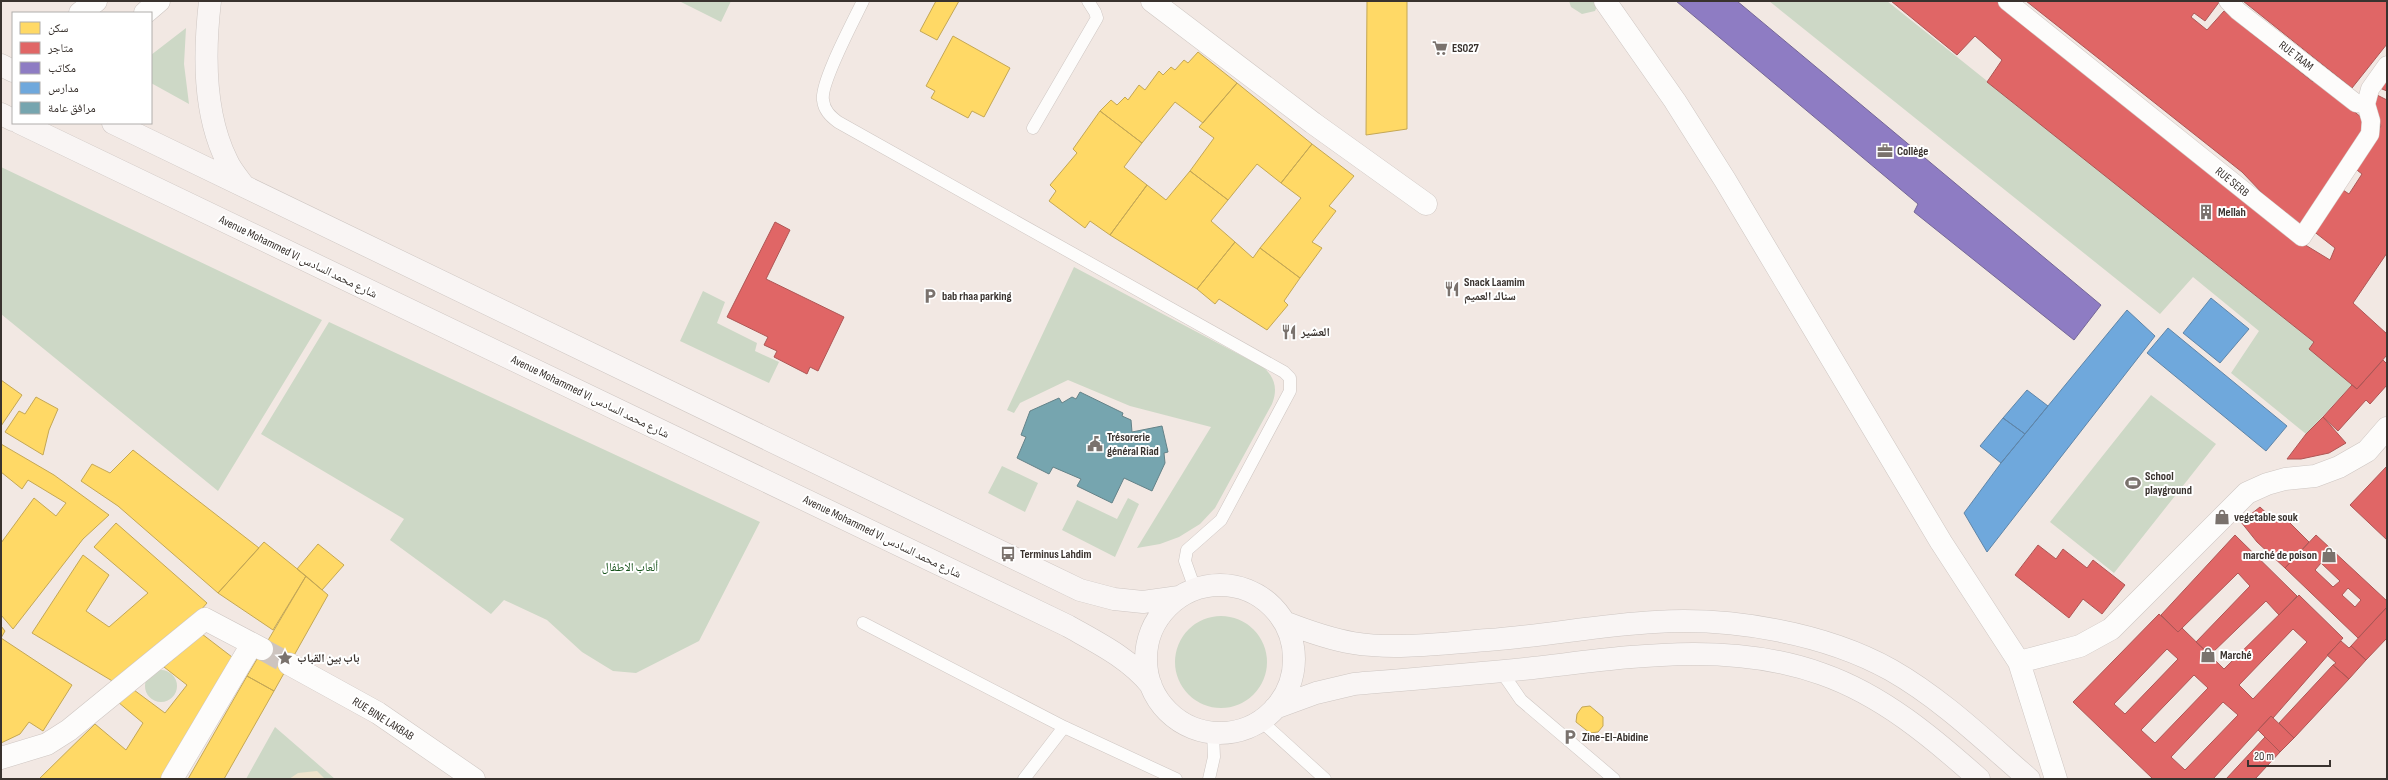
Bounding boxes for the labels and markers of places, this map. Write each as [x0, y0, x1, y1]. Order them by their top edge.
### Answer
supermarket icon: ES027 [1431, 39, 1449, 57]
place label: ES027 [1452, 41, 1480, 56]
office icon: Collège [1876, 142, 1894, 160]
place label: Collège [1897, 144, 1928, 159]
building icon: Mellah [2197, 203, 2215, 221]
place label: Mellah [2218, 205, 2246, 220]
place label: Snack Laamim سناك العميم [1464, 275, 1525, 304]
restaurant icon: Snack Laamim سناك العميم [1443, 280, 1461, 298]
parking icon: bab rhaa parking [921, 287, 939, 305]
place label: bab rhaa parking [942, 289, 1012, 304]
restaurant icon: العشير [1280, 323, 1298, 341]
place label: العشير [1300, 325, 1330, 340]
place label: Trésorerie général Riad [1107, 430, 1159, 459]
public building icon: Trésorerie général Riad [1086, 435, 1104, 453]
place label: School playground [2145, 469, 2192, 498]
sports icon: School playground [2124, 474, 2142, 492]
shop icon: vegetable souk [2213, 508, 2231, 526]
place label: vegetable souk [2234, 510, 2298, 525]
bus stop icon: Terminus Lahdim [999, 545, 1017, 563]
shop icon: marché de poison [2320, 546, 2338, 564]
place label: Terminus Lahdim [1020, 547, 1091, 562]
place label: marché de poison [2243, 548, 2317, 563]
shop icon: Marché [2199, 646, 2217, 664]
place label: Marché [2220, 648, 2252, 663]
place icon: باب بين القباب [276, 649, 294, 667]
place label: باب بين القباب [297, 651, 360, 666]
parking icon: Zine-El-Abidine [1561, 728, 1579, 746]
place label: Zine-El-Abidine [1582, 730, 1648, 745]

